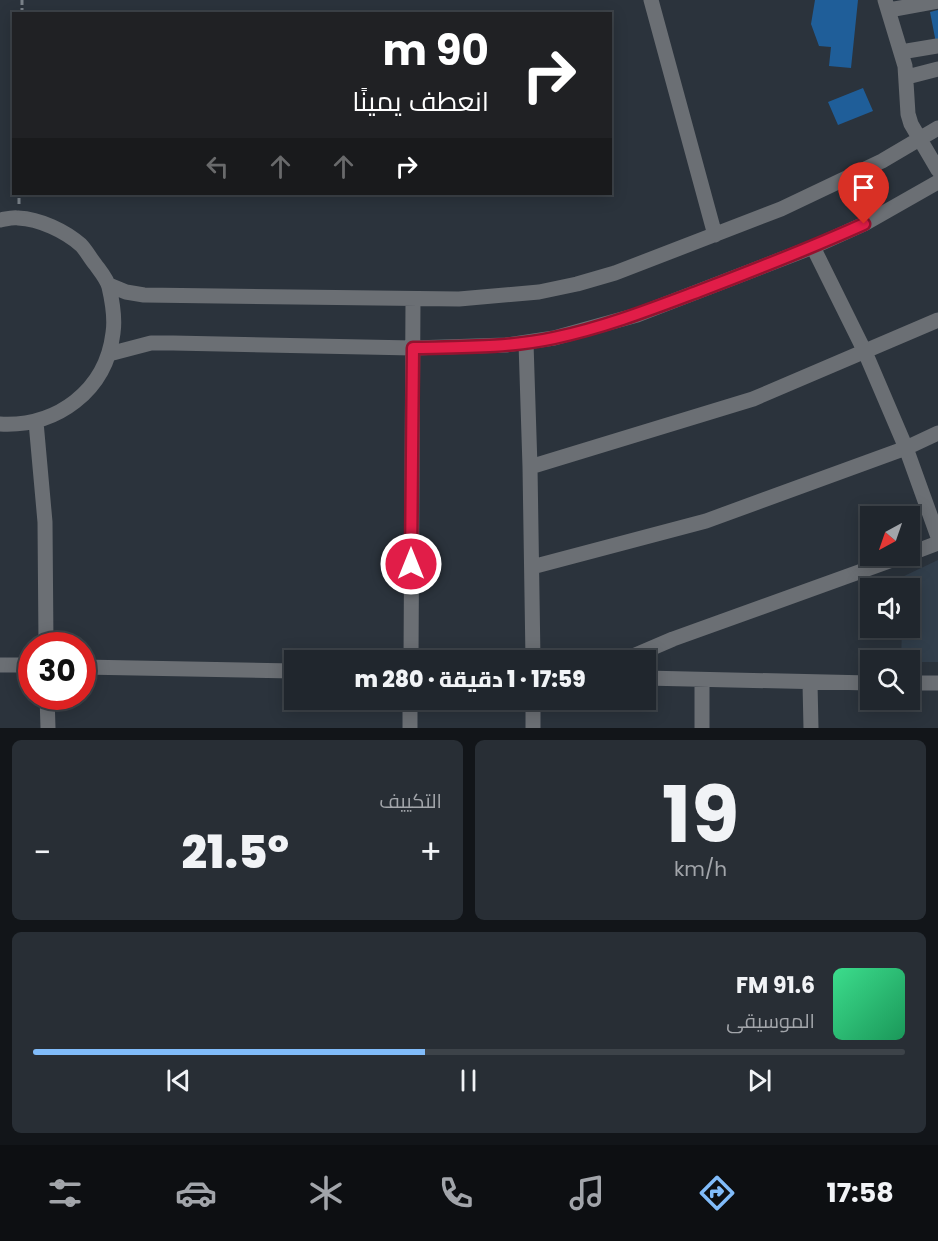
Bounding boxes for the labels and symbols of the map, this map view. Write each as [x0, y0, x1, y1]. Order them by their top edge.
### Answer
pin [838, 162, 889, 224]
north arrow [860, 506, 920, 566]
position arrow [379, 532, 443, 596]
speed limit sign: 30 [18, 632, 96, 710]

